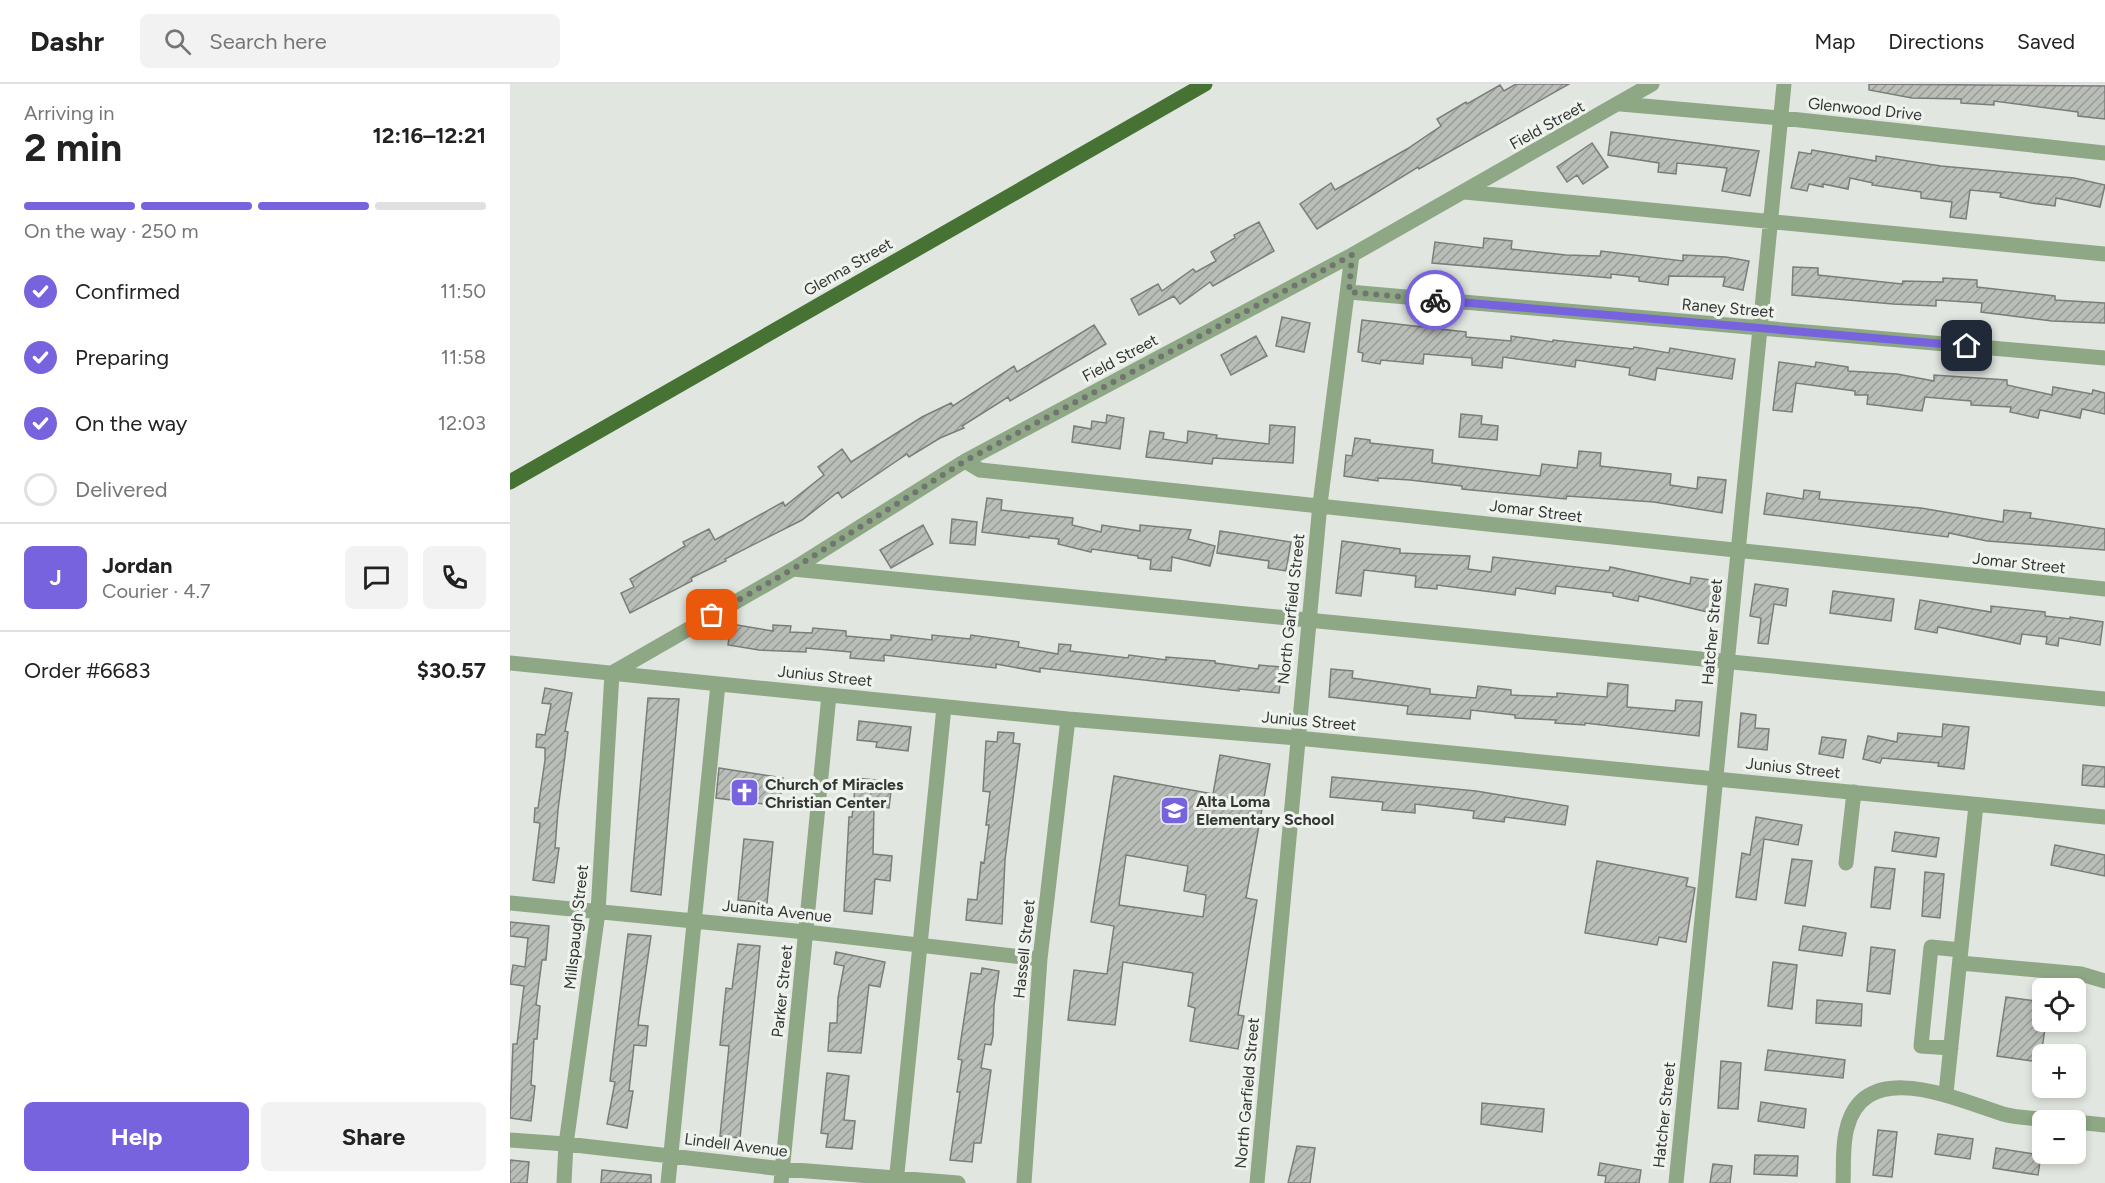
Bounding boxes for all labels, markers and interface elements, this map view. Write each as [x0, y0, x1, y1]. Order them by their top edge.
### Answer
search box [140, 14, 560, 68]
text: Dashr [30, 24, 104, 58]
icon: search [161, 25, 194, 58]
text: Search here [209, 28, 327, 55]
text: Map [1814, 29, 1855, 54]
text: Directions [1888, 29, 1984, 54]
text: Saved [2017, 29, 2075, 54]
street label: Glenwood Drive [1807, 94, 1923, 124]
street label: Field Street [1506, 97, 1588, 153]
text: Arriving in [24, 101, 114, 125]
text: 12:16–12:21 [373, 122, 486, 149]
text: 2 min [24, 124, 122, 171]
text: On the way · 250 m [24, 219, 199, 243]
street label: Glenna Street [800, 234, 896, 300]
courier [1405, 270, 1465, 330]
icon: check [24, 275, 57, 308]
text: Confirmed [75, 278, 180, 305]
text: 11:50 [440, 279, 486, 303]
icon: bike [1419, 284, 1452, 317]
street label: Raney Street [1681, 294, 1775, 322]
pin [1941, 320, 1992, 371]
icon: home [1950, 329, 1983, 362]
street label: Field Street [1079, 330, 1161, 386]
icon: check [24, 341, 57, 374]
text: Preparing [75, 344, 169, 371]
text: 11:58 [441, 345, 486, 369]
icon: check [24, 407, 57, 440]
text: On the way [75, 410, 187, 437]
text: 12:03 [438, 411, 486, 435]
text: Delivered [75, 476, 168, 503]
street label: Jomar Street [1488, 496, 1584, 526]
street label: North Garfield Street [1274, 533, 1308, 685]
button: chat [345, 546, 408, 609]
button: phone [423, 546, 486, 609]
street label: Jomar Street [1972, 549, 2066, 577]
text: Jordan [102, 552, 173, 579]
text: J [49, 564, 62, 591]
street label: Hatcher Street [1698, 578, 1726, 686]
text: Courier · 4.7 [102, 579, 211, 603]
pin [686, 589, 737, 640]
icon: bag [695, 598, 728, 631]
text: Order #6683 [24, 657, 151, 684]
text: $30.57 [417, 657, 486, 684]
street label: Junius Street [777, 662, 873, 690]
street label: Junius Street [1261, 707, 1357, 735]
street label: Junius Street [1745, 754, 1841, 782]
place label: Church of Miracles Christian Center [765, 775, 904, 812]
church icon: Church of Miracles Christian Center [728, 777, 760, 809]
place label: Alta Loma Elementary School [1196, 792, 1334, 829]
school or university icon: Alta Loma Elementary School [1159, 794, 1191, 826]
street label: Millspaugh Street [560, 864, 592, 990]
street label: Juanita Avenue [721, 896, 833, 926]
street label: Hassell Street [1009, 898, 1039, 1000]
street label: Parker Street [768, 944, 796, 1038]
map controls [2032, 978, 2086, 1164]
button: locate [2032, 978, 2086, 1032]
street label: North Garfield Street [1231, 1017, 1263, 1169]
button: + [2032, 1044, 2086, 1098]
street label: Hatcher Street [1649, 1061, 1679, 1169]
button: Help [24, 1102, 249, 1171]
button: Share [261, 1102, 486, 1171]
button: − [2032, 1110, 2086, 1164]
street label: Lindell Avenue [683, 1129, 789, 1161]

